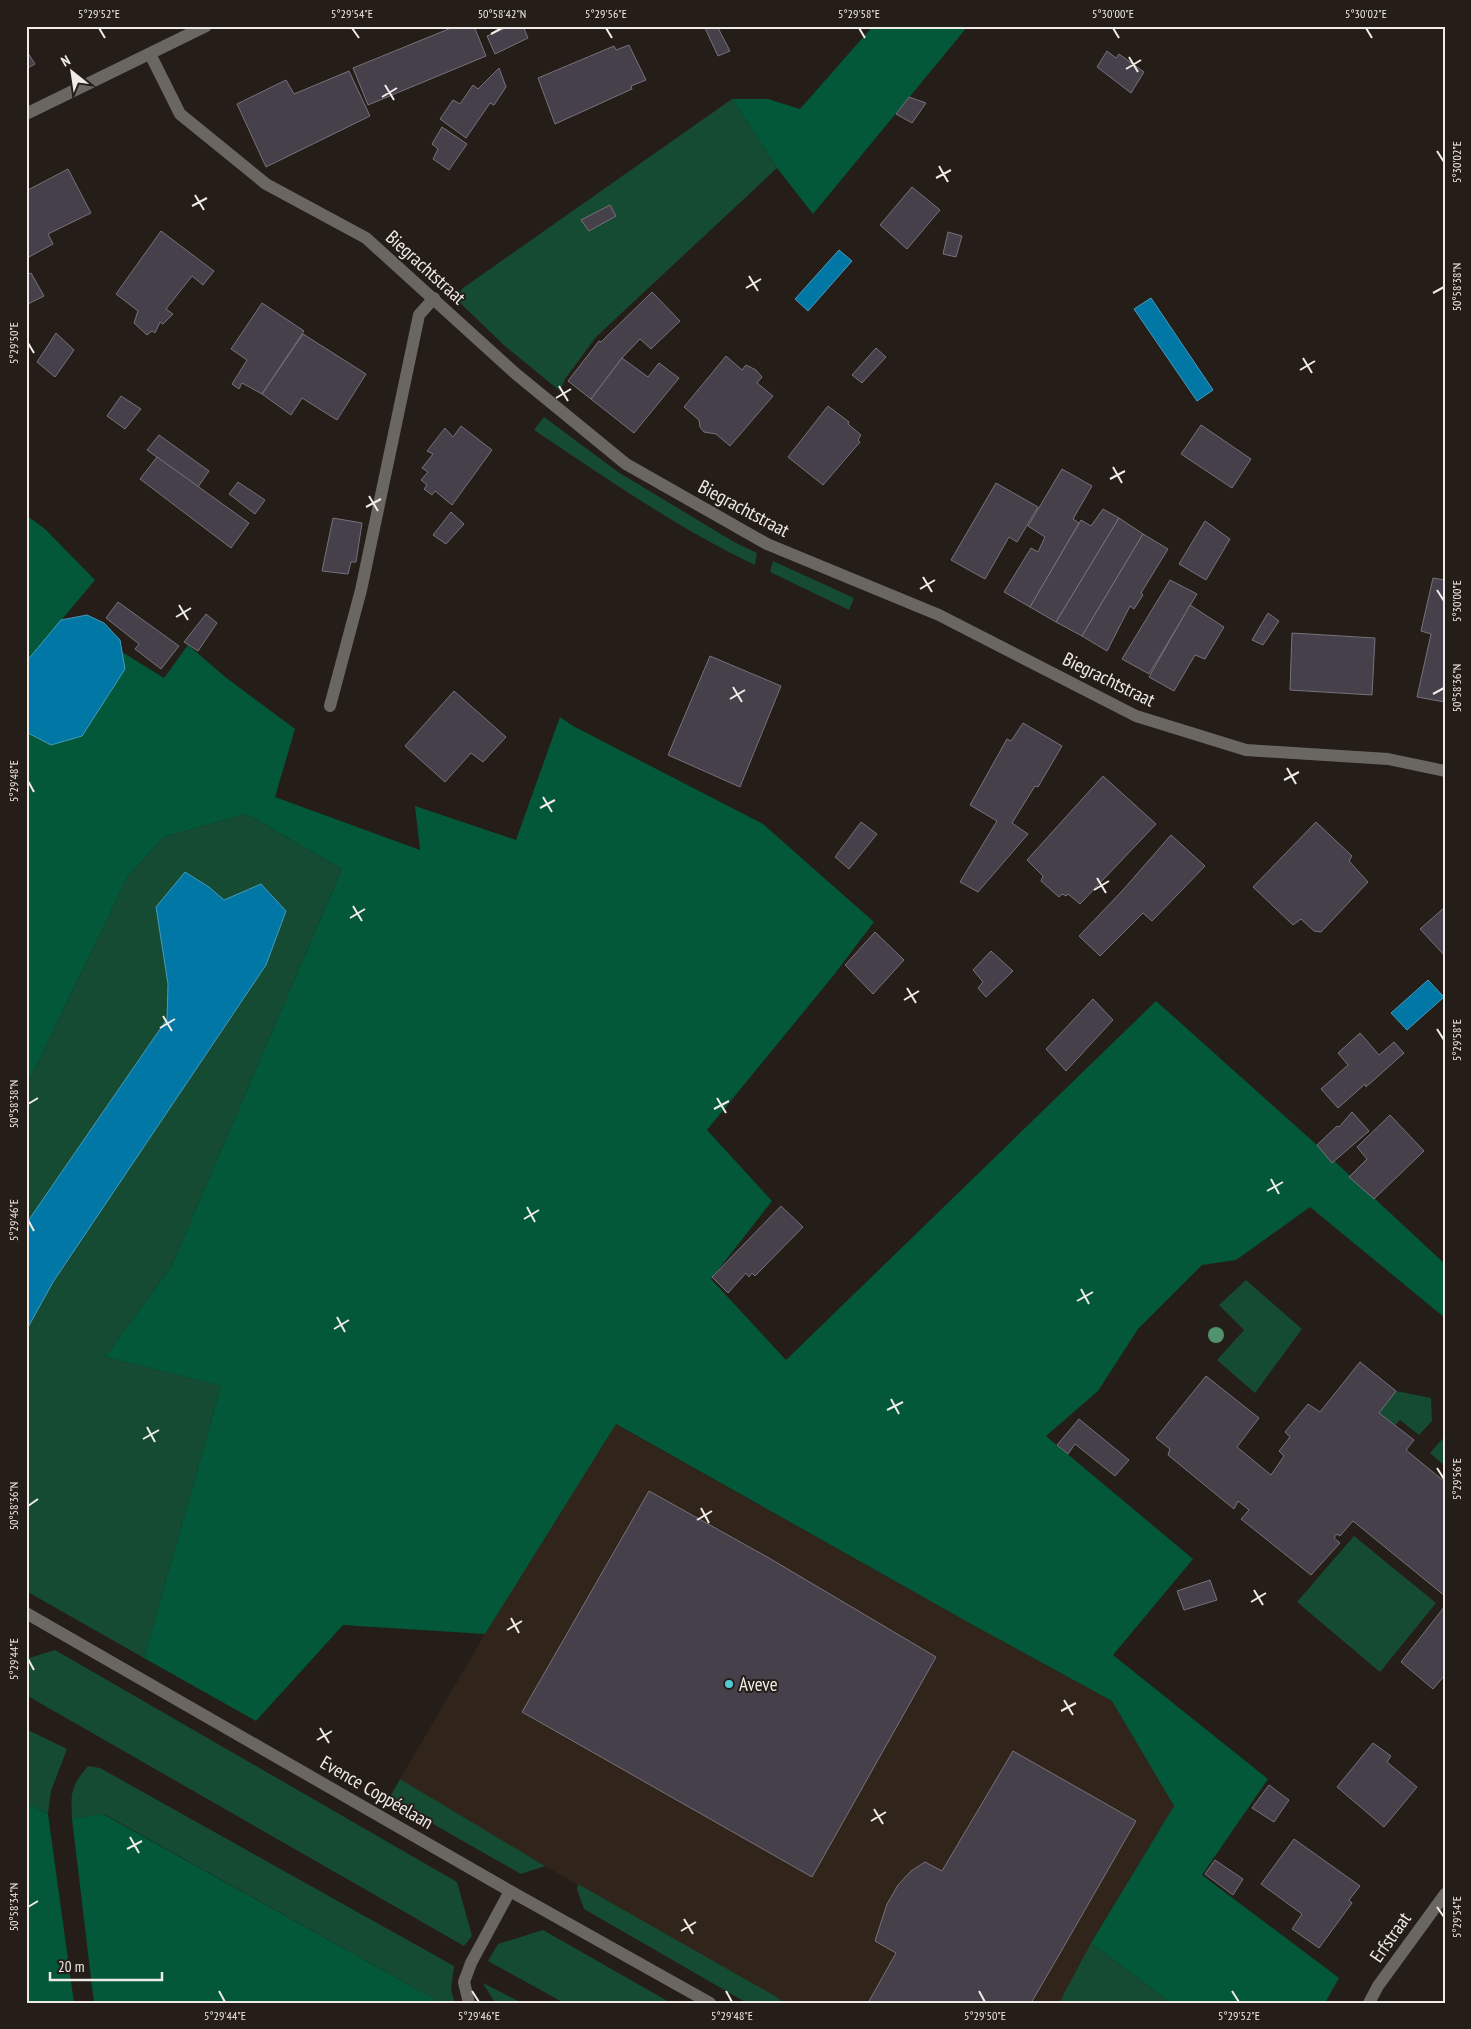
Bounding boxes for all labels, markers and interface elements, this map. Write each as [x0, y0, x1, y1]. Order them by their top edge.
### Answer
text: 5°29'52"E [78, 6, 120, 21]
text: 5°29'54"E [331, 6, 373, 21]
text: 50°58'42"N [478, 6, 526, 21]
text: 5°29'56"E [585, 6, 627, 21]
text: 5°29'58"E [838, 6, 880, 21]
text: 5°30'00"E [1092, 6, 1134, 21]
text: 5°30'02"E [1345, 6, 1387, 21]
north arrow [48, 48, 98, 98]
text: N [58, 51, 73, 70]
text: 5°30'02"E [1449, 141, 1464, 183]
street label: Biegrachtstraat [381, 225, 472, 310]
text: 50°58'38"N [1449, 263, 1464, 311]
text: 5°29'50"E [6, 322, 21, 364]
street label: Biegrachtstraat [694, 474, 794, 542]
text: 5°30'00"E [1449, 580, 1464, 622]
street label: Biegrachtstraat [1059, 646, 1160, 712]
text: 50°58'36"N [1449, 664, 1464, 712]
text: 5°29'48"E [6, 760, 21, 802]
text: 5°29'58"E [1449, 1019, 1464, 1061]
text: 50°58'38"N [6, 1080, 21, 1128]
text: 5°29'46"E [6, 1199, 21, 1241]
text: 5°29'56"E [1449, 1458, 1464, 1500]
text: 50°58'36"N [6, 1482, 21, 1530]
text: 5°29'44"E [6, 1638, 21, 1680]
place label: Aveve [739, 1672, 778, 1696]
marker: Aveve [723, 1678, 735, 1690]
street label: Evence Coppéelaan [316, 1750, 438, 1834]
text: 50°58'34"N [6, 1883, 21, 1931]
text: 5°29'54"E [1449, 1896, 1464, 1938]
street label: Erfstraat [1364, 1907, 1416, 1967]
scale bar [50, 1949, 162, 1981]
text: 20 m [58, 1957, 84, 1976]
text: 5°29'44"E [204, 2008, 246, 2023]
text: 5°29'46"E [458, 2008, 500, 2023]
text: 5°29'48"E [711, 2008, 753, 2023]
text: 5°29'50"E [964, 2008, 1006, 2023]
text: 5°29'52"E [1218, 2008, 1260, 2023]

